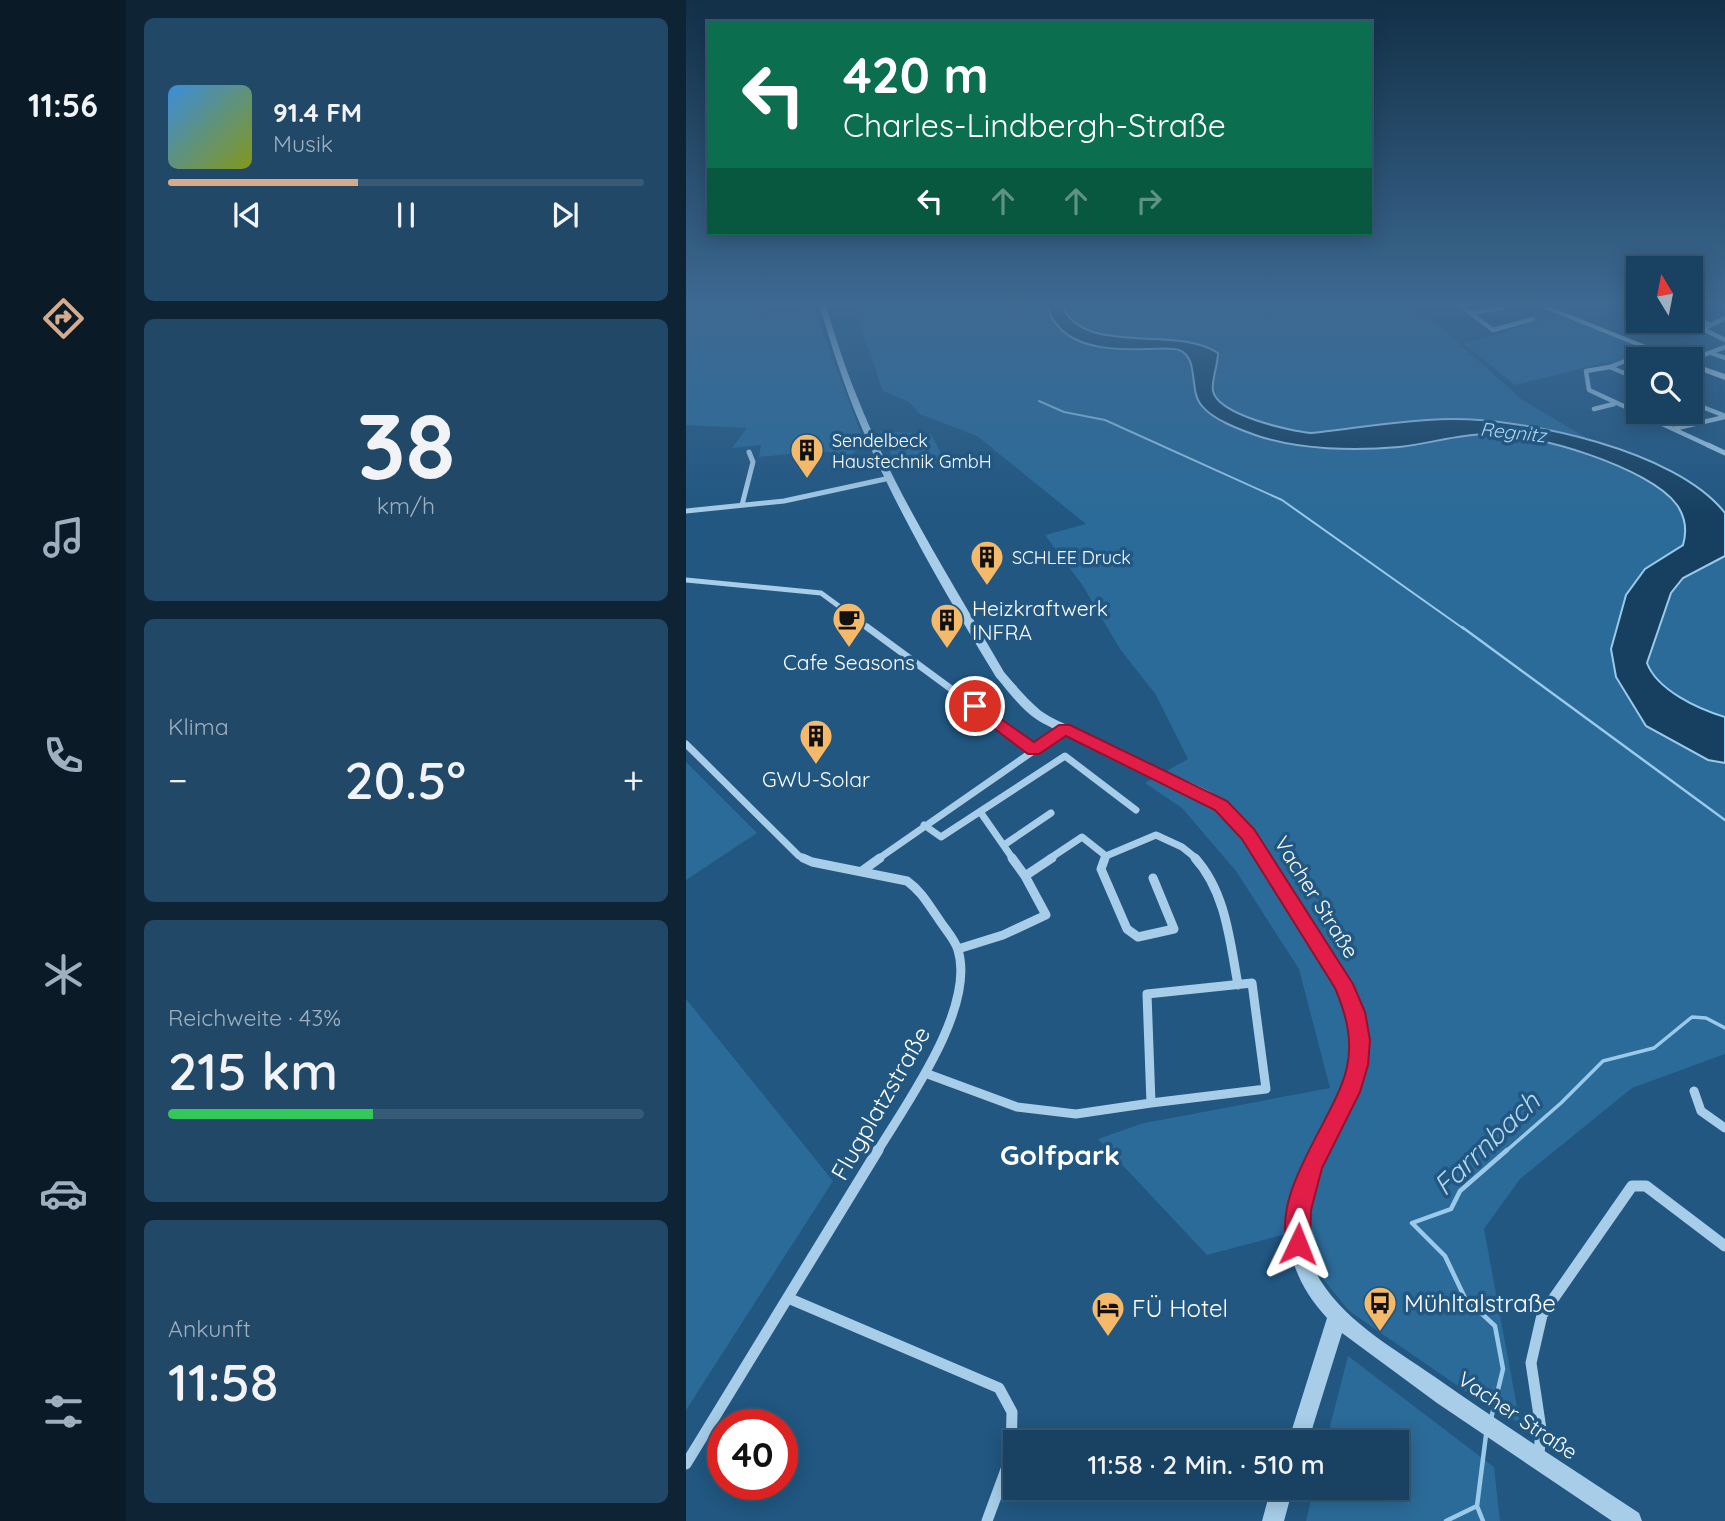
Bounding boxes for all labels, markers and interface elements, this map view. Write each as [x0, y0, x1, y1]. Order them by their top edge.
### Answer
text: 420 m [843, 44, 989, 105]
icon: left [728, 49, 819, 140]
text: 11:56 [28, 85, 98, 125]
text: 91.4 FM [273, 96, 362, 129]
text: Charles-Lindbergh-Straße [843, 105, 1226, 145]
text: Musik [273, 129, 333, 158]
icon: left [911, 182, 949, 220]
icon: ahead [984, 182, 1022, 220]
icon: ahead [1057, 182, 1095, 220]
icon: right [1130, 182, 1168, 220]
icon: previous [228, 196, 266, 234]
icon: pause [387, 196, 425, 234]
icon: next [546, 196, 584, 234]
north arrow [1626, 256, 1703, 332]
map controls [1626, 256, 1703, 424]
icon: directions [39, 294, 88, 343]
button: search [1626, 347, 1703, 424]
text: 38 [357, 388, 455, 502]
water label: Regnitz [1479, 417, 1549, 448]
place label: Sendelbeck Haustechnik GmbH [832, 429, 992, 473]
building icon: Sendelbeck Haustechnik GmbH [788, 431, 826, 480]
text: km/h [377, 491, 435, 520]
icon: music [39, 513, 88, 562]
building icon: SCHLEE Druck [968, 538, 1006, 587]
place label: SCHLEE Druck [1012, 546, 1131, 569]
place label: Heizkraftwerk INFRA [972, 595, 1108, 645]
cafe icon: Cafe Seasons [830, 600, 868, 649]
building icon: Heizkraftwerk INFRA [928, 601, 966, 650]
place label: Cafe Seasons [783, 649, 915, 675]
pin [945, 676, 1005, 736]
icon: arrive [956, 687, 994, 725]
text: Klima [168, 712, 229, 741]
building icon: GWU-Solar [797, 717, 835, 766]
icon: phone [39, 731, 88, 780]
text: 20.5° [344, 747, 466, 812]
text: − [168, 756, 188, 804]
text: + [623, 756, 644, 804]
place label: GWU-Solar [762, 766, 870, 792]
street label: Vacher Straße [1269, 831, 1365, 963]
icon: climate [39, 950, 88, 999]
text: Reichweite · 43% [168, 1003, 341, 1032]
street label: Flugplatzstraße [824, 1021, 936, 1185]
text: 215 km [168, 1038, 338, 1103]
water label: Farrnbach [1426, 1083, 1547, 1202]
district label: Golfpark [1000, 1137, 1120, 1172]
icon: car [39, 1169, 88, 1218]
position arrow [1261, 1207, 1335, 1281]
bus stop icon: Mühltalstraße [1361, 1284, 1399, 1333]
place label: Mühltalstraße [1404, 1288, 1556, 1318]
hotel icon: FÜ Hotel [1089, 1289, 1127, 1338]
place label: FÜ Hotel [1132, 1293, 1228, 1323]
text: Ankunft [168, 1314, 251, 1343]
text: 11:58 [168, 1349, 278, 1414]
street label: Vacher Straße [1453, 1365, 1583, 1465]
icon: filters [39, 1387, 88, 1436]
speed limit sign: 40 [707, 1409, 798, 1500]
text: 11:58 · 2 Min. · 510 m [1087, 1448, 1325, 1481]

